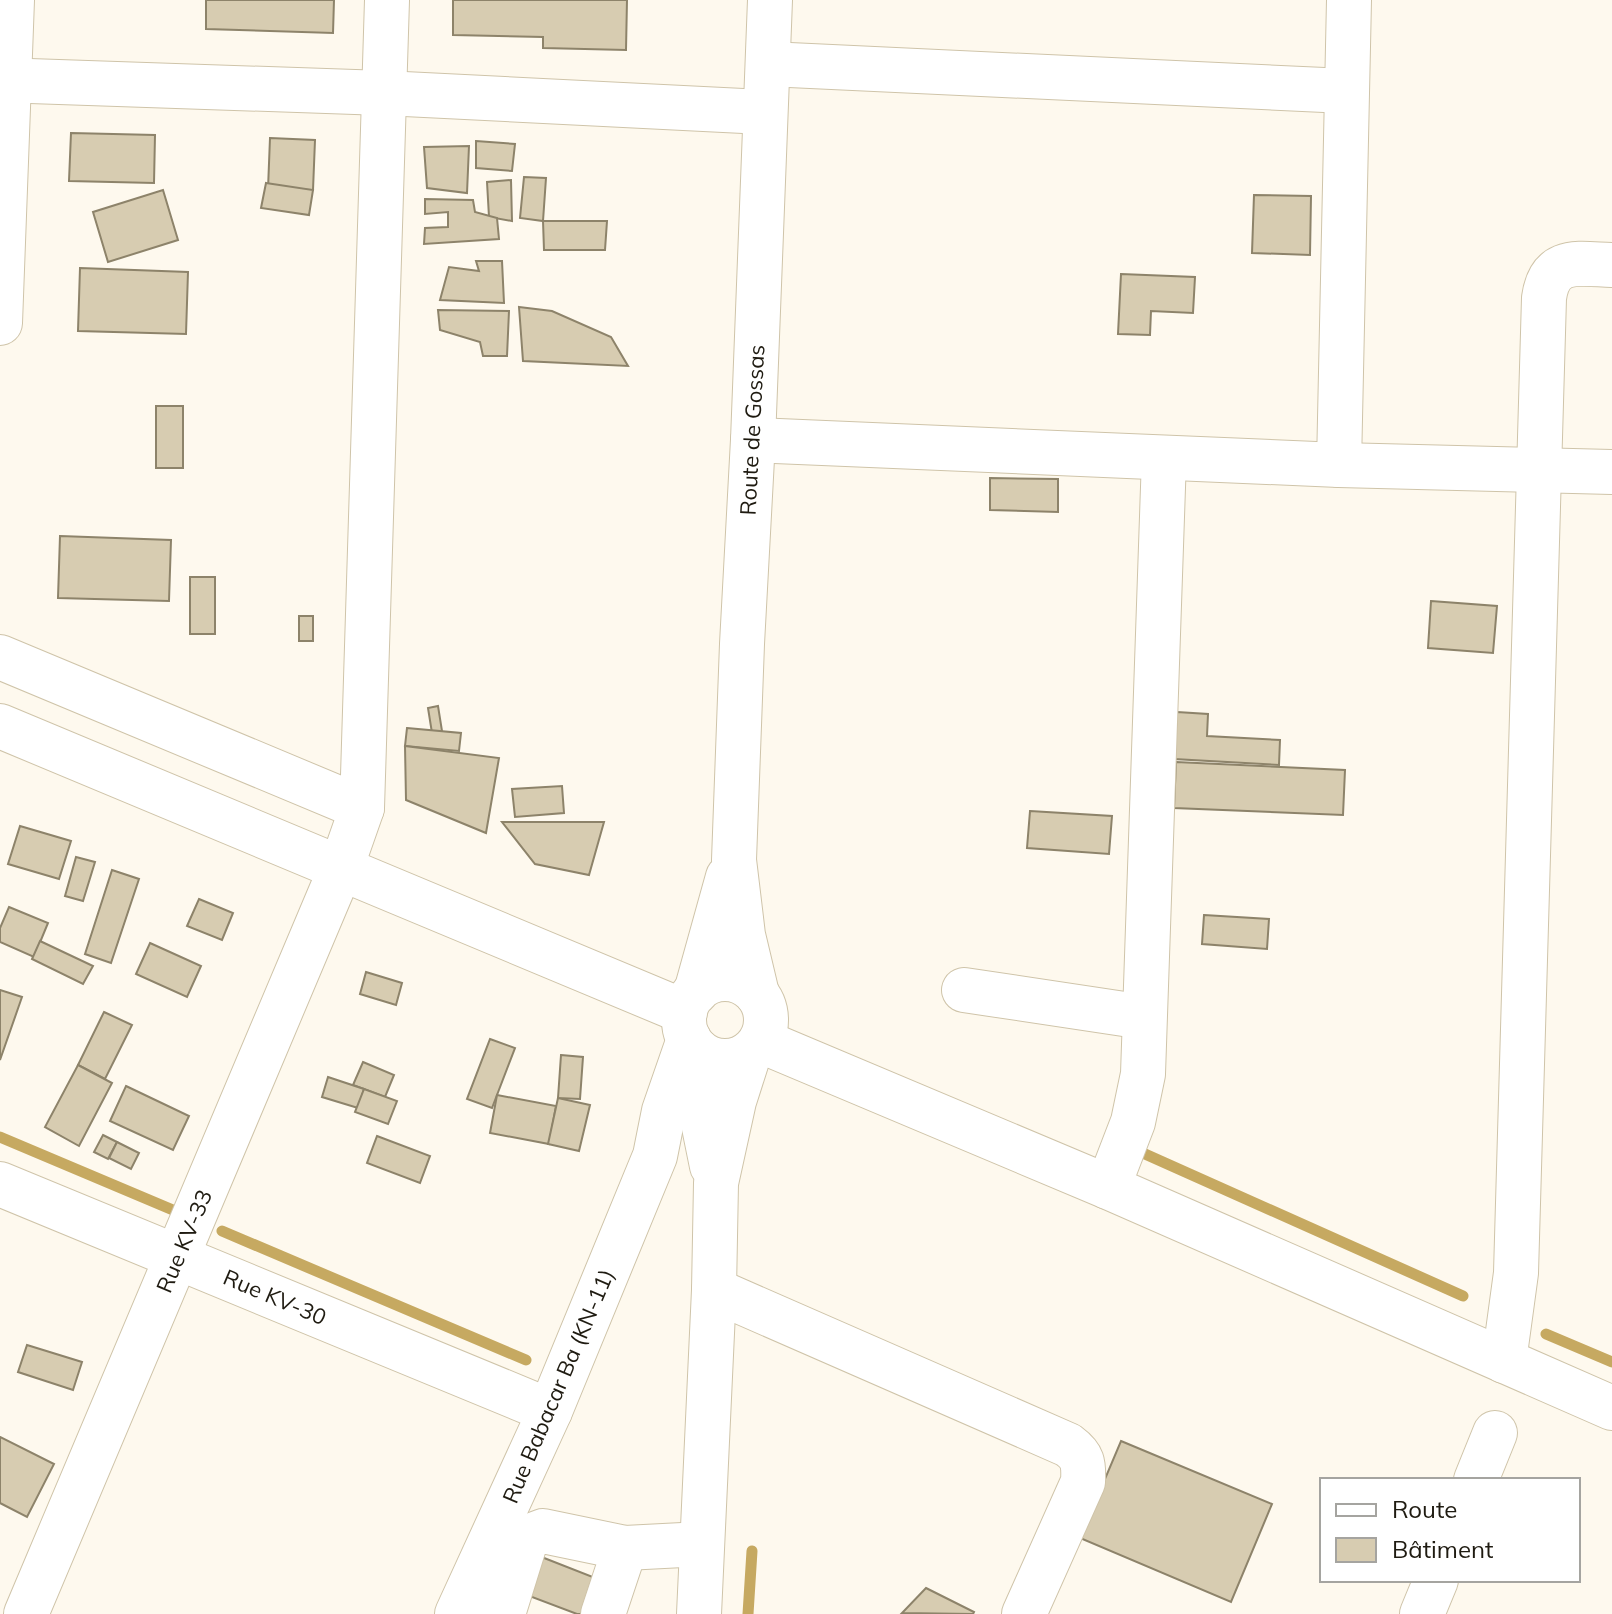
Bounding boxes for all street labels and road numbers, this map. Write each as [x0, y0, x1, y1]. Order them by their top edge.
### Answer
street label: Route de Gossas [734, 344, 770, 516]
street label: Rue KV-33 [150, 1185, 218, 1297]
street label: Rue KV-30 [219, 1263, 331, 1331]
street label: Rue Babacar Ba (KN-11) [496, 1265, 620, 1507]

